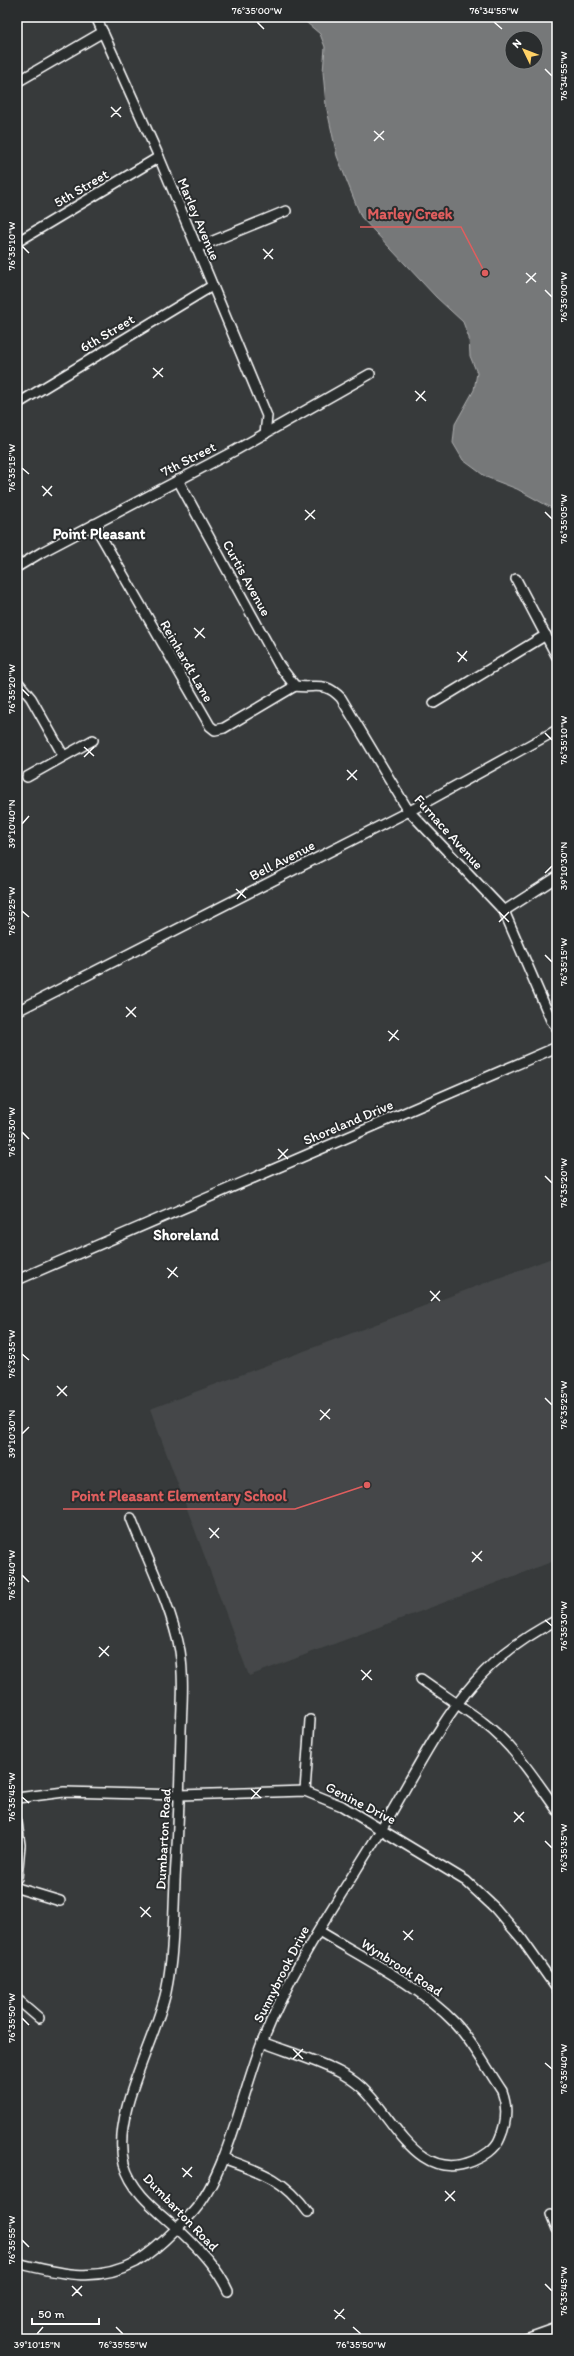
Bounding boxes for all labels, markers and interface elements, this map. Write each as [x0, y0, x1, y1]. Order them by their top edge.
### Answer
text: 76°35'00"W [232, 4, 283, 17]
text: 76°34'55"W [469, 4, 519, 17]
north arrow [504, 30, 544, 70]
text: N [510, 36, 524, 51]
text: 76°34'55"W [557, 51, 570, 101]
street label: 5th Street [51, 166, 111, 211]
street label: Marley Avenue [174, 175, 224, 263]
callout: Marley Creek [360, 200, 461, 227]
text: Marley Creek [368, 205, 453, 224]
text: 76°35'10"W [5, 221, 18, 270]
text: 76°35'00"W [557, 271, 570, 322]
street label: 6th Street [77, 311, 137, 356]
street label: 7th Street [158, 438, 219, 481]
text: 76°35'15"W [5, 444, 18, 492]
text: 76°35'05"W [557, 494, 570, 544]
district label: Point Pleasant [53, 525, 146, 543]
street label: Curtis Avenue [219, 537, 275, 620]
street label: Reinhardt Lane [156, 617, 217, 705]
text: 76°35'20"W [5, 664, 18, 714]
text: 76°35'10"W [557, 715, 570, 764]
street label: Furnace Avenue [411, 791, 487, 873]
text: 39°10'40"N [5, 799, 18, 848]
street label: Bell Avenue [247, 837, 318, 884]
text: 39°10'30"N [557, 842, 570, 890]
text: 76°35'25"W [5, 886, 18, 935]
text: 76°35'15"W [557, 938, 570, 986]
street label: Shoreland Drive [301, 1096, 396, 1149]
text: 76°35'30"W [5, 1107, 18, 1157]
text: 76°35'20"W [557, 1158, 570, 1208]
district label: Shoreland [153, 1226, 220, 1244]
text: 76°35'35"W [5, 1329, 18, 1378]
text: 76°35'25"W [557, 1380, 570, 1429]
text: 39°10'30"N [5, 1410, 18, 1458]
callout: Point Pleasant Elementary School [63, 1482, 295, 1509]
text: Point Pleasant Elementary School [71, 1487, 287, 1506]
text: 76°35'40"W [5, 1549, 18, 1600]
text: 76°35'30"W [557, 1601, 570, 1651]
text: 76°35'45"W [5, 1772, 18, 1822]
street label: Genine Drive [323, 1778, 399, 1829]
street label: Dumbarton Road [152, 1787, 175, 1890]
text: 76°35'35"W [557, 1823, 570, 1872]
street label: Sunnybrook Drive [250, 1923, 313, 2025]
street label: Wynbrook Road [358, 1935, 446, 2000]
text: 76°35'50"W [5, 1993, 18, 2043]
text: 76°35'40"W [557, 2043, 570, 2094]
street label: Dumbarton Road [139, 2170, 222, 2255]
text: 76°35'55"W [5, 2215, 18, 2264]
text: 76°35'45"W [557, 2266, 570, 2316]
scale bar [32, 2300, 99, 2326]
text: 50 m [38, 2307, 64, 2321]
text: 39°10'15"N [14, 2338, 61, 2351]
text: 76°35'55"W [99, 2338, 148, 2351]
text: 76°35'50"W [336, 2338, 386, 2351]

